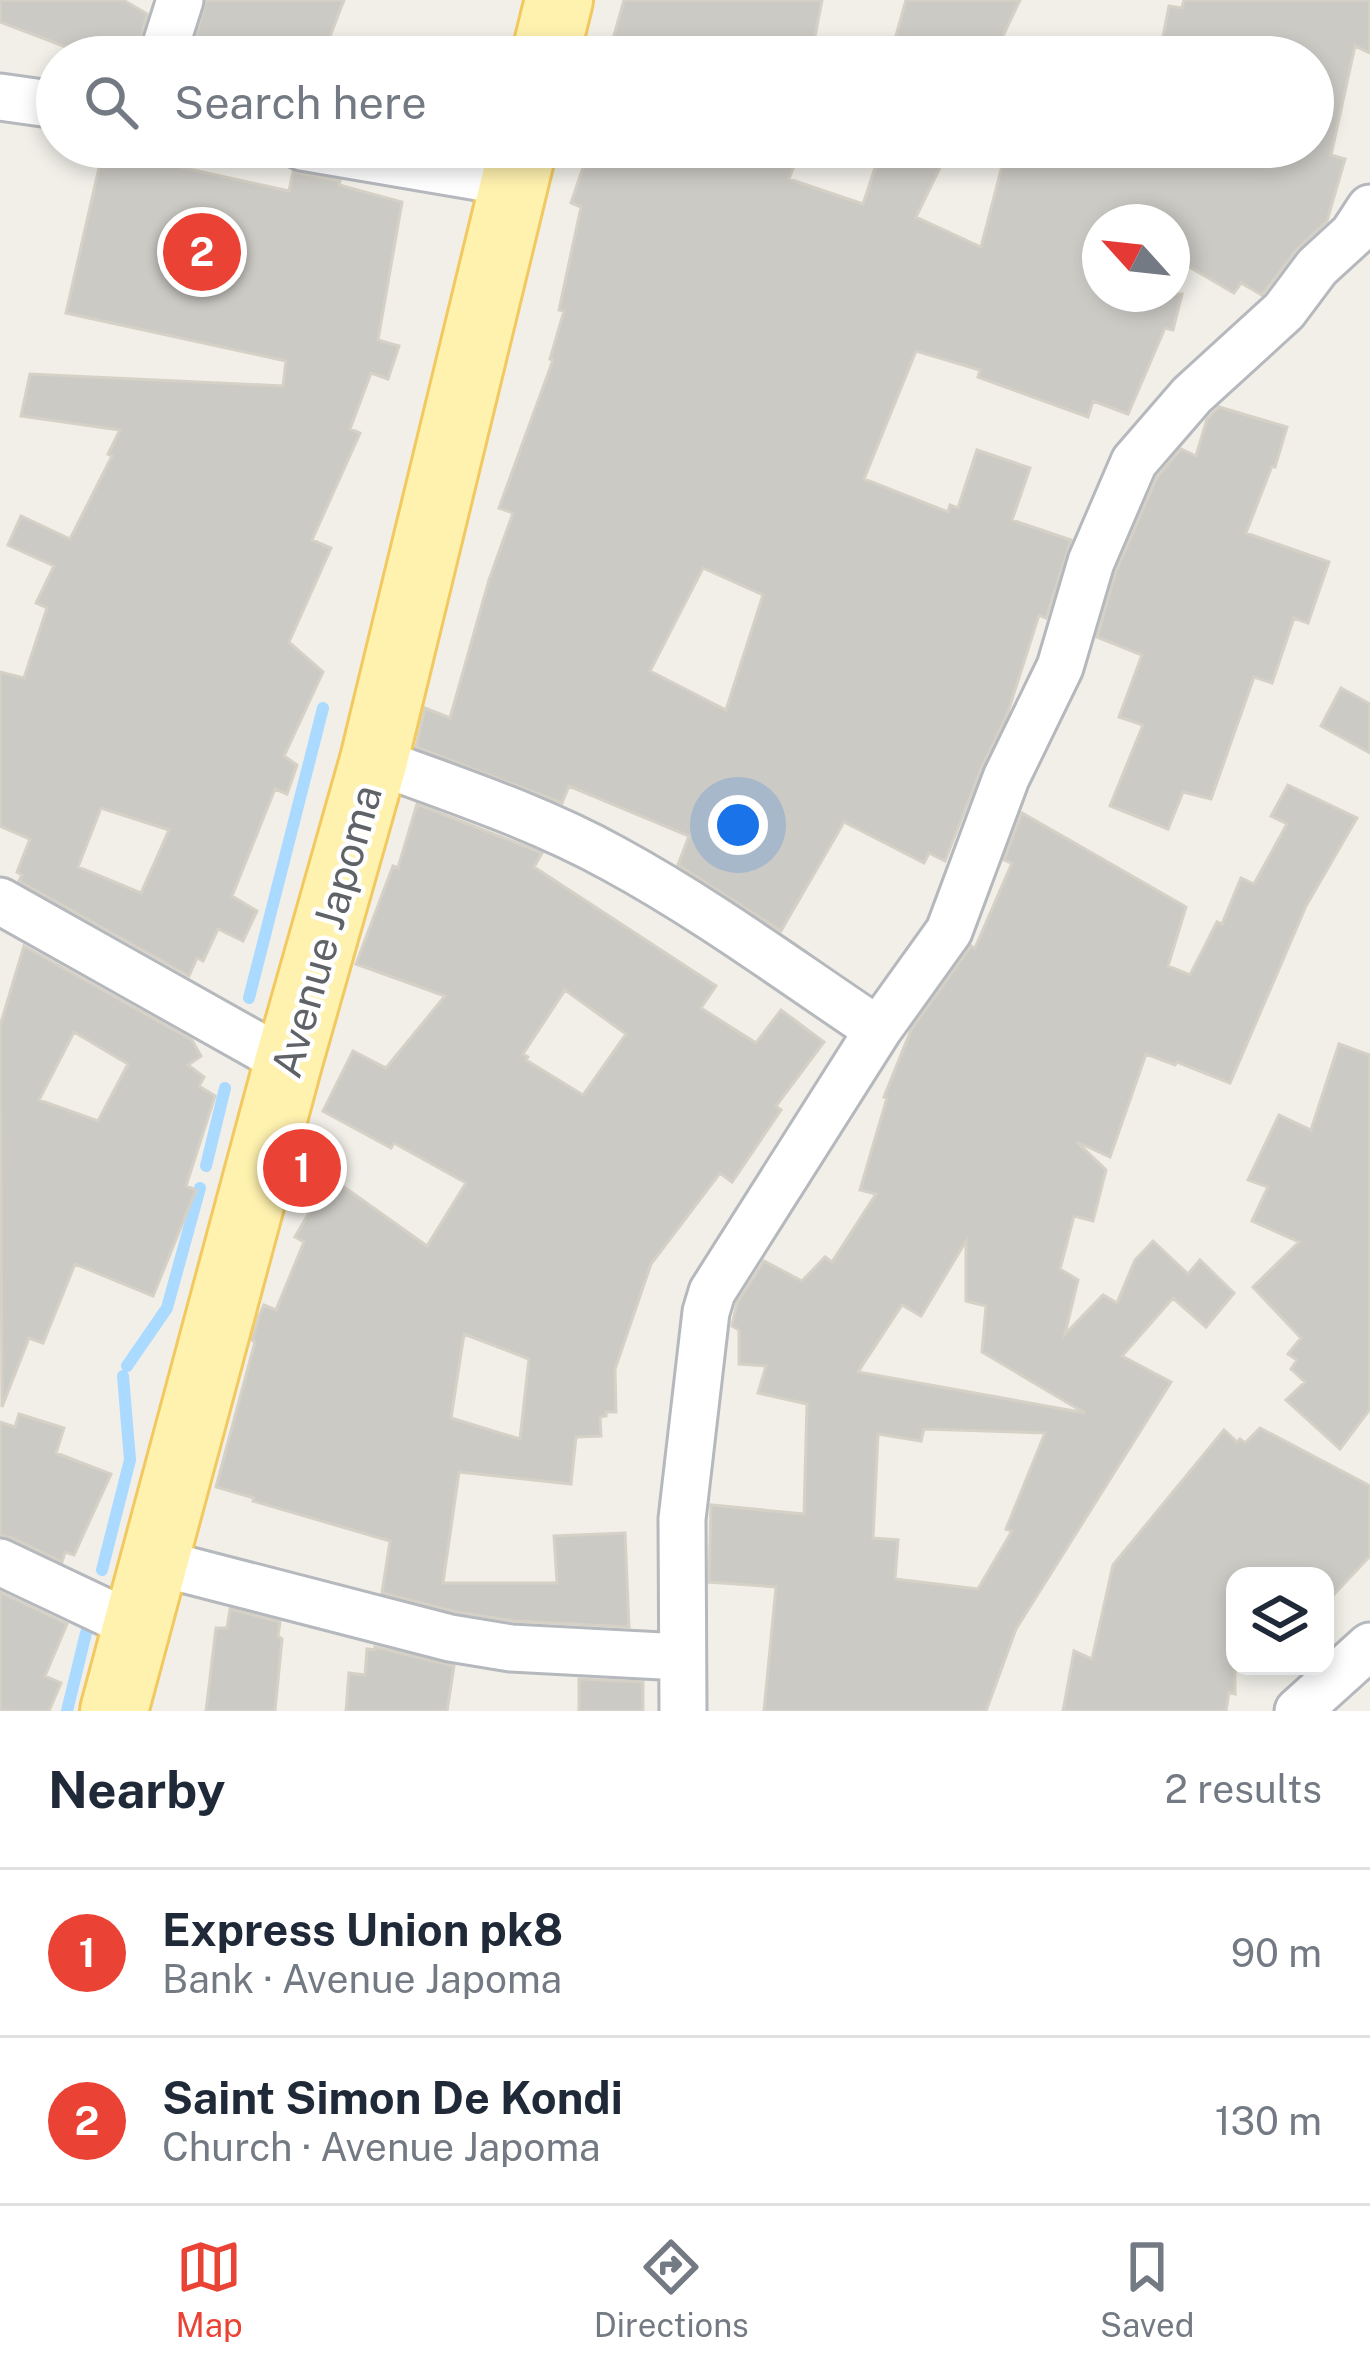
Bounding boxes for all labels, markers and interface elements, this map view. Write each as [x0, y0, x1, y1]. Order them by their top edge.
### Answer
search box [36, 36, 1334, 168]
icon: search [78, 69, 144, 135]
text: Search here [174, 76, 427, 129]
north arrow [1082, 204, 1190, 312]
pin: 2 [163, 207, 241, 297]
street label: Avenue Japoma [261, 779, 391, 1083]
your location [708, 795, 768, 855]
pin: 1 [263, 1123, 341, 1213]
map controls [1226, 1567, 1334, 1675]
button: layers [1226, 1567, 1334, 1675]
text: Nearby [48, 1760, 225, 1819]
text: 2 results [1165, 1766, 1322, 1812]
text: Express Union pk8 [162, 1903, 563, 1956]
text: 1 [79, 1930, 95, 1976]
text: 90 m [1231, 1930, 1322, 1976]
text: Bank · Avenue Japoma [162, 1956, 562, 2002]
text: Saint Simon De Kondi [162, 2071, 623, 2124]
text: 2 [75, 2098, 99, 2144]
text: 130 m [1215, 2098, 1322, 2144]
text: Church · Avenue Japoma [162, 2124, 601, 2170]
tab: Map [176, 2234, 243, 2344]
tab: Directions [594, 2234, 749, 2344]
tab: Saved [1100, 2234, 1194, 2344]

